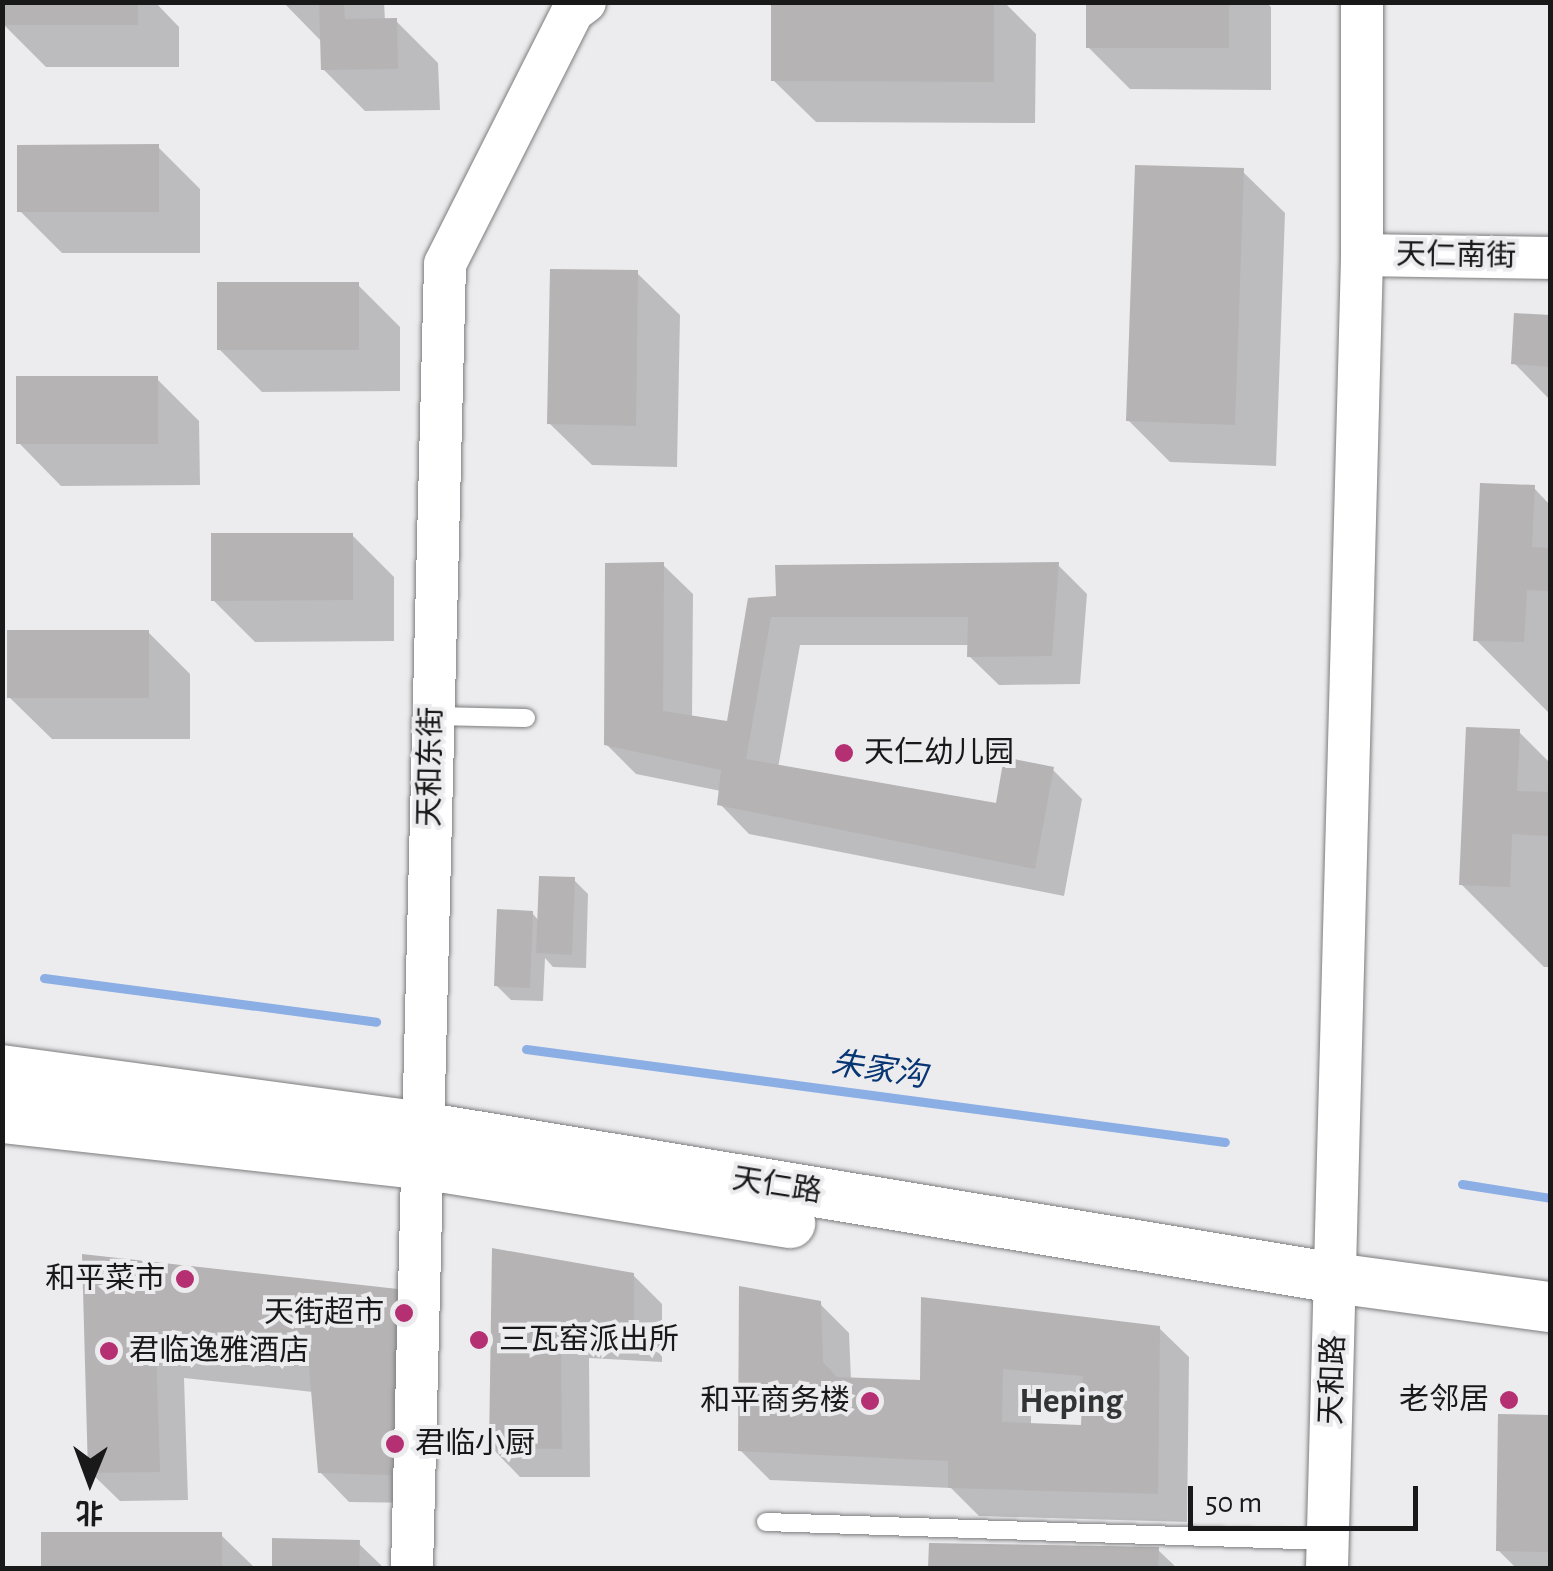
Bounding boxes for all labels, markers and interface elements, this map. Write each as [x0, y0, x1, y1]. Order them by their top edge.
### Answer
street label: 天仁南街 [1396, 237, 1516, 275]
street label: 天和东街 [412, 707, 450, 827]
place label: 天仁幼儿园 [864, 735, 1014, 771]
marker: 天仁幼儿园 [833, 742, 855, 764]
water label: 朱家沟 [829, 1044, 929, 1096]
street label: 天仁路 [730, 1161, 824, 1211]
place label: 和平菜市 [45, 1261, 165, 1297]
marker: 和平菜市 [174, 1268, 196, 1290]
place label: 天街超市 [264, 1295, 384, 1331]
marker: 天街超市 [393, 1302, 415, 1324]
place label: 三瓦窑派出所 [499, 1322, 679, 1358]
marker: 三瓦窑派出所 [468, 1329, 490, 1351]
place label: 君临逸雅酒店 [129, 1333, 309, 1369]
street label: 天和路 [1313, 1334, 1353, 1426]
marker: 君临逸雅酒店 [98, 1340, 120, 1362]
district label: Heping [1019, 1381, 1123, 1423]
place label: 老邻居 [1399, 1382, 1489, 1418]
place label: 和平商务楼 [700, 1383, 850, 1419]
marker: 老邻居 [1498, 1389, 1520, 1411]
marker: 和平商务楼 [859, 1390, 881, 1412]
place label: 君临小厨 [415, 1426, 535, 1462]
north arrow [40, 1431, 140, 1531]
marker: 君临小厨 [384, 1433, 406, 1455]
scale bar [1193, 1466, 1423, 1528]
text: 50 m [1205, 1488, 1262, 1518]
text: 北 [75, 1497, 104, 1525]

